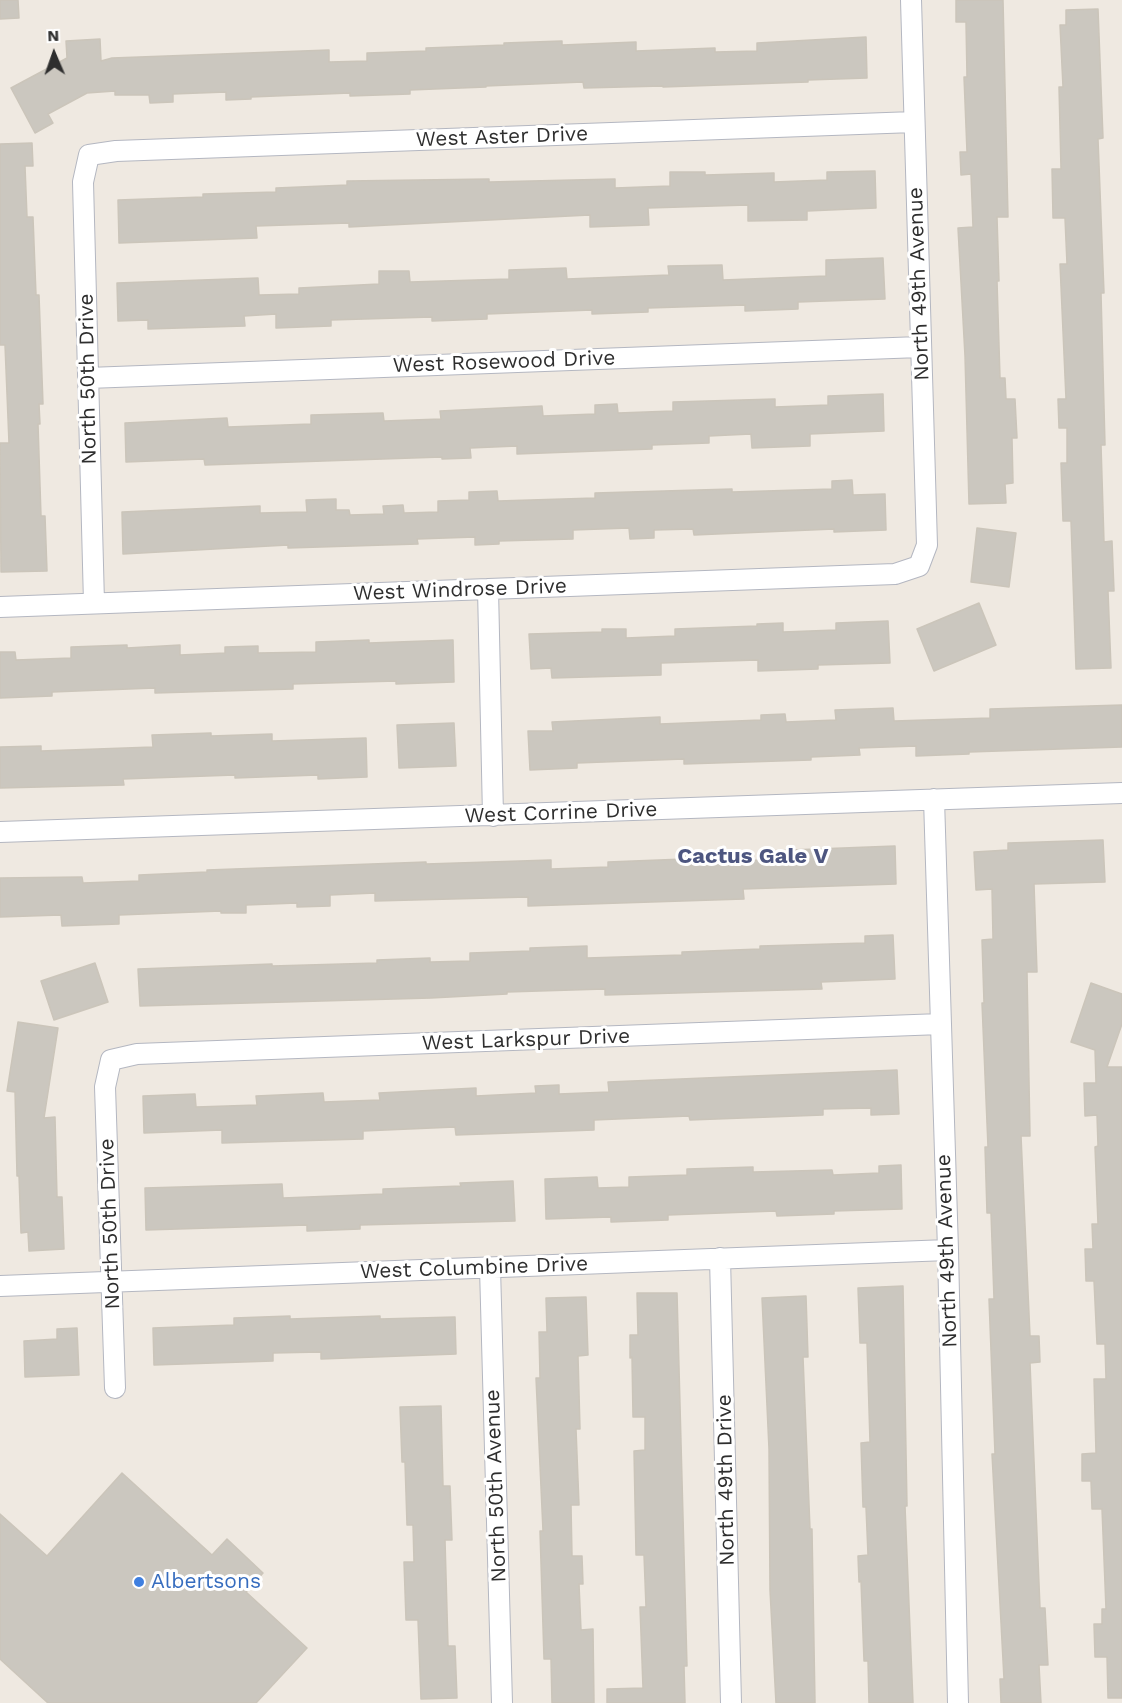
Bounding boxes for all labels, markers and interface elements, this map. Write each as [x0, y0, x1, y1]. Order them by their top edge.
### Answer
north arrow [24, 24, 84, 84]
text: N [47, 26, 60, 45]
street label: West Aster Drive [415, 121, 589, 153]
street label: North 49th Avenue [903, 187, 935, 381]
street label: North 50th Drive [74, 293, 102, 465]
street label: West Rosewood Drive [392, 346, 616, 378]
street label: West Windrose Drive [353, 574, 567, 606]
street label: West Corrine Drive [464, 797, 658, 829]
district label: Cactus Gale V [677, 844, 829, 870]
street label: West Larkspur Drive [421, 1024, 631, 1056]
street label: North 50th Drive [94, 1138, 126, 1310]
street label: North 49th Avenue [931, 1154, 963, 1348]
street label: West Columbine Drive [359, 1251, 589, 1285]
street label: North 50th Avenue [480, 1389, 512, 1583]
street label: North 49th Drive [712, 1394, 740, 1566]
place label: Albertsons [151, 1569, 261, 1595]
marker: Albertsons [132, 1575, 146, 1589]

